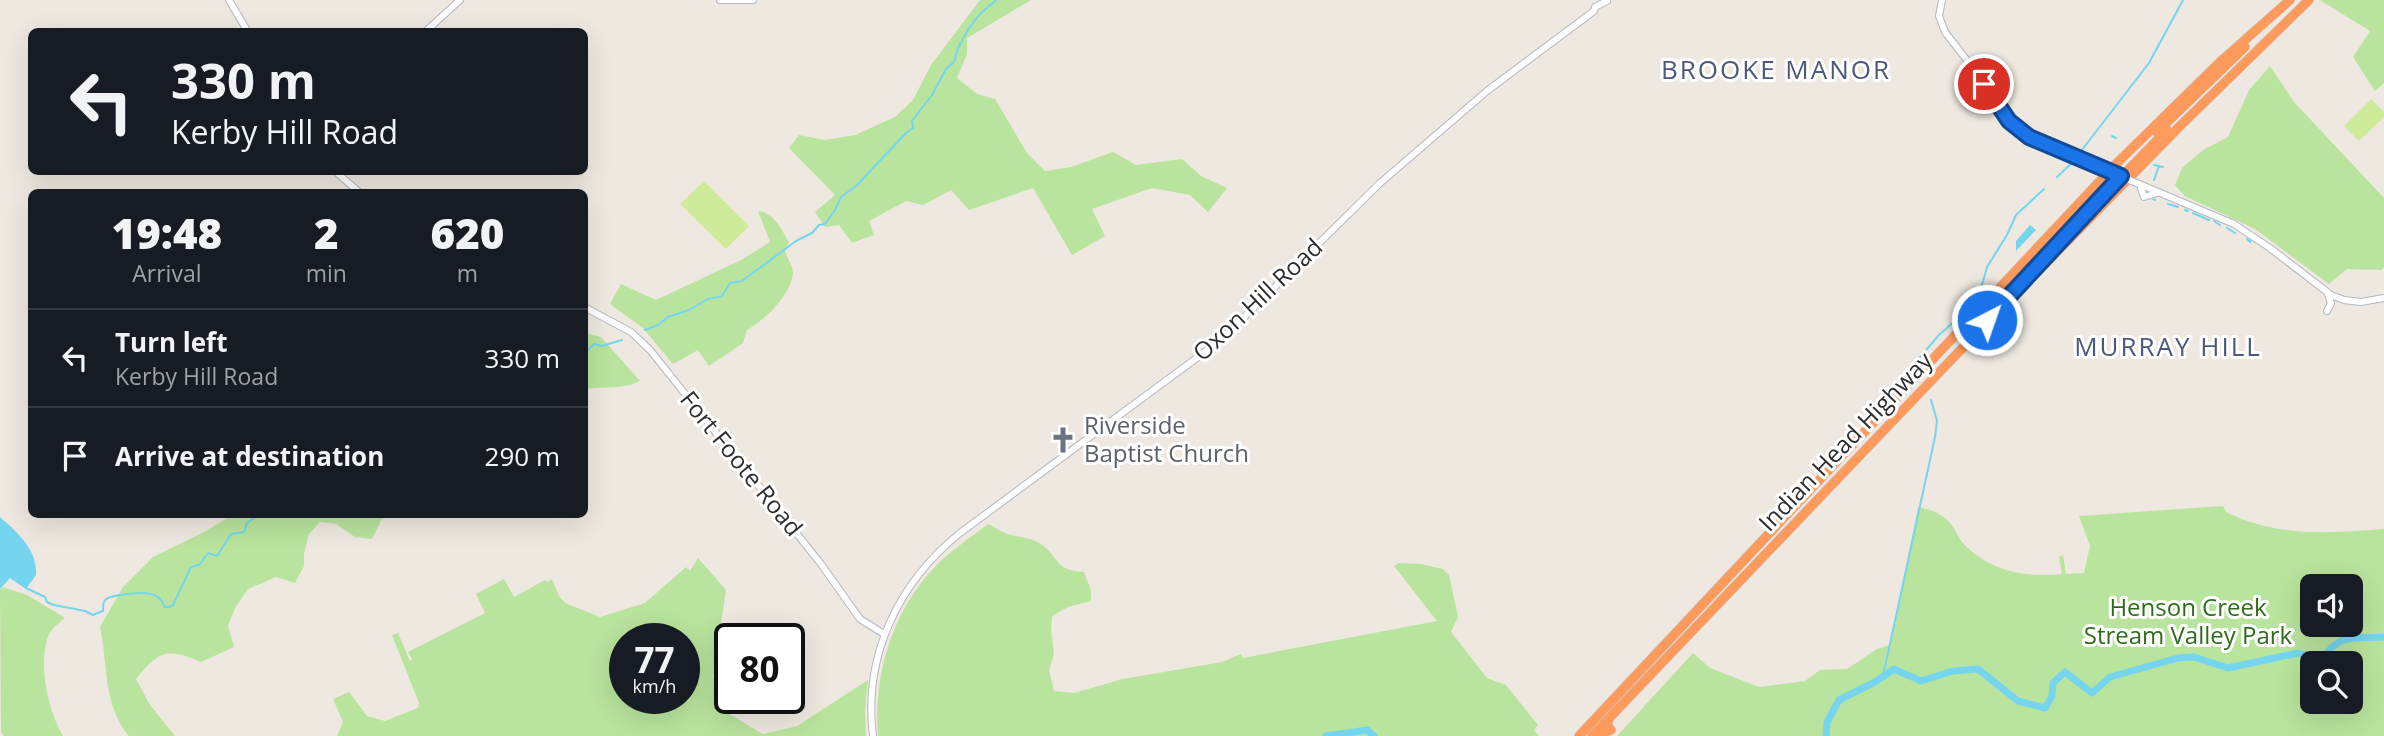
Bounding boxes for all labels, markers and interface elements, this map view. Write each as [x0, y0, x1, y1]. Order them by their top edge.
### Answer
text: 330 m [171, 47, 316, 113]
district label: BROOKE MANOR [1661, 51, 1891, 87]
pin [1954, 54, 2014, 114]
icon: left [56, 56, 147, 147]
icon: arrive [1965, 65, 2003, 103]
text: Kerby Hill Road [171, 110, 398, 153]
text: 19:48 [112, 204, 222, 261]
text: 2 [314, 204, 339, 261]
text: 620 [431, 204, 504, 261]
street label: Oxon Hill Road [1185, 230, 1329, 368]
text: Arrival [132, 257, 202, 289]
text: min [306, 257, 347, 289]
text: m [457, 257, 478, 289]
position arrow [1950, 283, 2024, 357]
text: Turn left [115, 324, 227, 360]
district label: MURRAY HILL [2074, 328, 2262, 364]
icon: left [56, 339, 94, 377]
text: 330 m [485, 340, 560, 376]
street label: Indian Head Highway [1751, 343, 1940, 538]
text: Kerby Hill Road [115, 360, 278, 392]
street label: Fort Foote Road [673, 383, 811, 543]
place label: Riverside Baptist Church [1084, 408, 1249, 469]
church icon: Riverside Baptist Church [1048, 425, 1078, 455]
icon: arrive [56, 437, 94, 475]
text: Arrive at destination [115, 438, 384, 474]
text: 290 m [485, 438, 560, 474]
map controls [2300, 574, 2363, 714]
button: sound [2300, 574, 2363, 637]
park label: Henson Creek Stream Valley Park [2084, 590, 2293, 651]
speed limit sign: 80 [714, 623, 805, 714]
text: 77 [634, 636, 675, 683]
button: search [2300, 651, 2363, 714]
text: km/h [633, 674, 676, 698]

